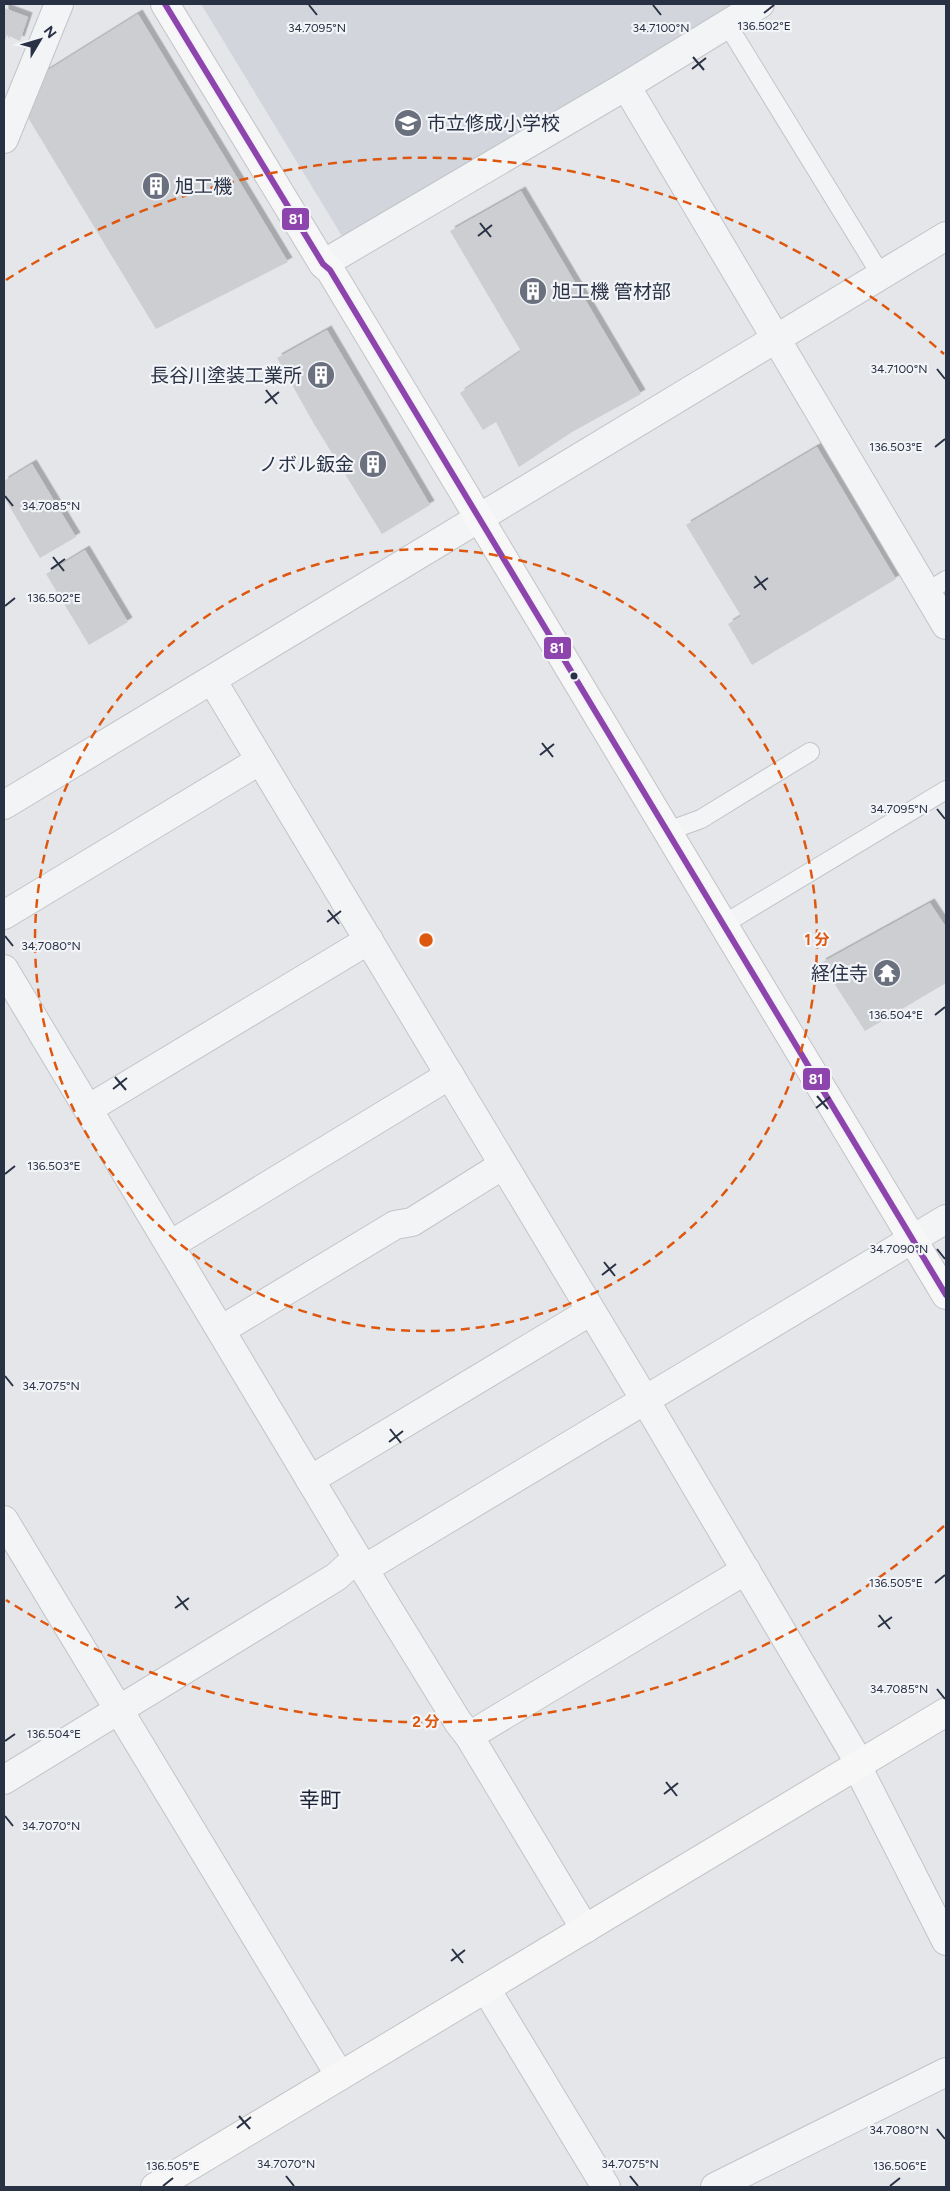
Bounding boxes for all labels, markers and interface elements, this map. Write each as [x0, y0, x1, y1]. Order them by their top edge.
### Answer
north arrow [15, 15, 65, 65]
text: 136.502°E [737, 19, 791, 33]
text: 34.7095°N [288, 21, 346, 35]
text: 34.7100°N [633, 21, 689, 35]
text: N [40, 23, 60, 42]
school or university icon: 市立修成小学校 [393, 108, 423, 138]
place label: 市立修成小学校 [427, 112, 560, 135]
building icon: 旭工機 [141, 171, 171, 201]
place label: 旭工機 [175, 175, 232, 198]
line badge: 81 [281, 207, 310, 231]
text: 81 [289, 211, 303, 228]
building icon: 旭工機 管材部 [518, 276, 548, 306]
place label: 旭工機 管材部 [552, 280, 671, 303]
building icon: 長谷川塗装工業所 [306, 360, 336, 390]
text: 34.7100°N [871, 362, 927, 376]
place label: 長谷川塗装工業所 [150, 364, 302, 387]
text: 136.503°E [869, 440, 923, 454]
building icon: ノボル鈑金 [358, 449, 388, 479]
place label: ノボル鈑金 [259, 453, 354, 476]
text: 34.7085°N [22, 499, 80, 513]
text: 136.502°E [27, 591, 81, 605]
line badge: 81 [543, 636, 572, 660]
text: 81 [550, 640, 564, 657]
unlabelled marker [569, 671, 579, 681]
text: 34.7095°N [870, 802, 928, 816]
centre of rings [417, 931, 435, 949]
text: 1 分 [805, 931, 829, 949]
text: 34.7080°N [21, 939, 81, 953]
temple icon: 経住寺 [872, 958, 902, 988]
place label: 経住寺 [811, 962, 868, 985]
text: 136.504°E [869, 1008, 923, 1022]
line badge: 81 [802, 1067, 831, 1091]
text: 81 [809, 1071, 823, 1088]
text: 136.503°E [27, 1159, 81, 1173]
text: 34.7090°N [870, 1242, 928, 1256]
text: 34.7075°N [22, 1379, 80, 1393]
text: 136.505°E [869, 1576, 923, 1590]
text: 34.7085°N [870, 1682, 928, 1696]
text: 2 分 [412, 1713, 440, 1731]
text: 136.504°E [27, 1727, 81, 1741]
district label: 幸町 [299, 1787, 341, 1812]
text: 34.7070°N [22, 1819, 80, 1833]
text: 34.7080°N [869, 2123, 929, 2137]
text: 34.7070°N [257, 2157, 315, 2171]
text: 34.7075°N [601, 2157, 659, 2171]
text: 136.505°E [146, 2159, 200, 2173]
text: 136.506°E [873, 2159, 927, 2173]

